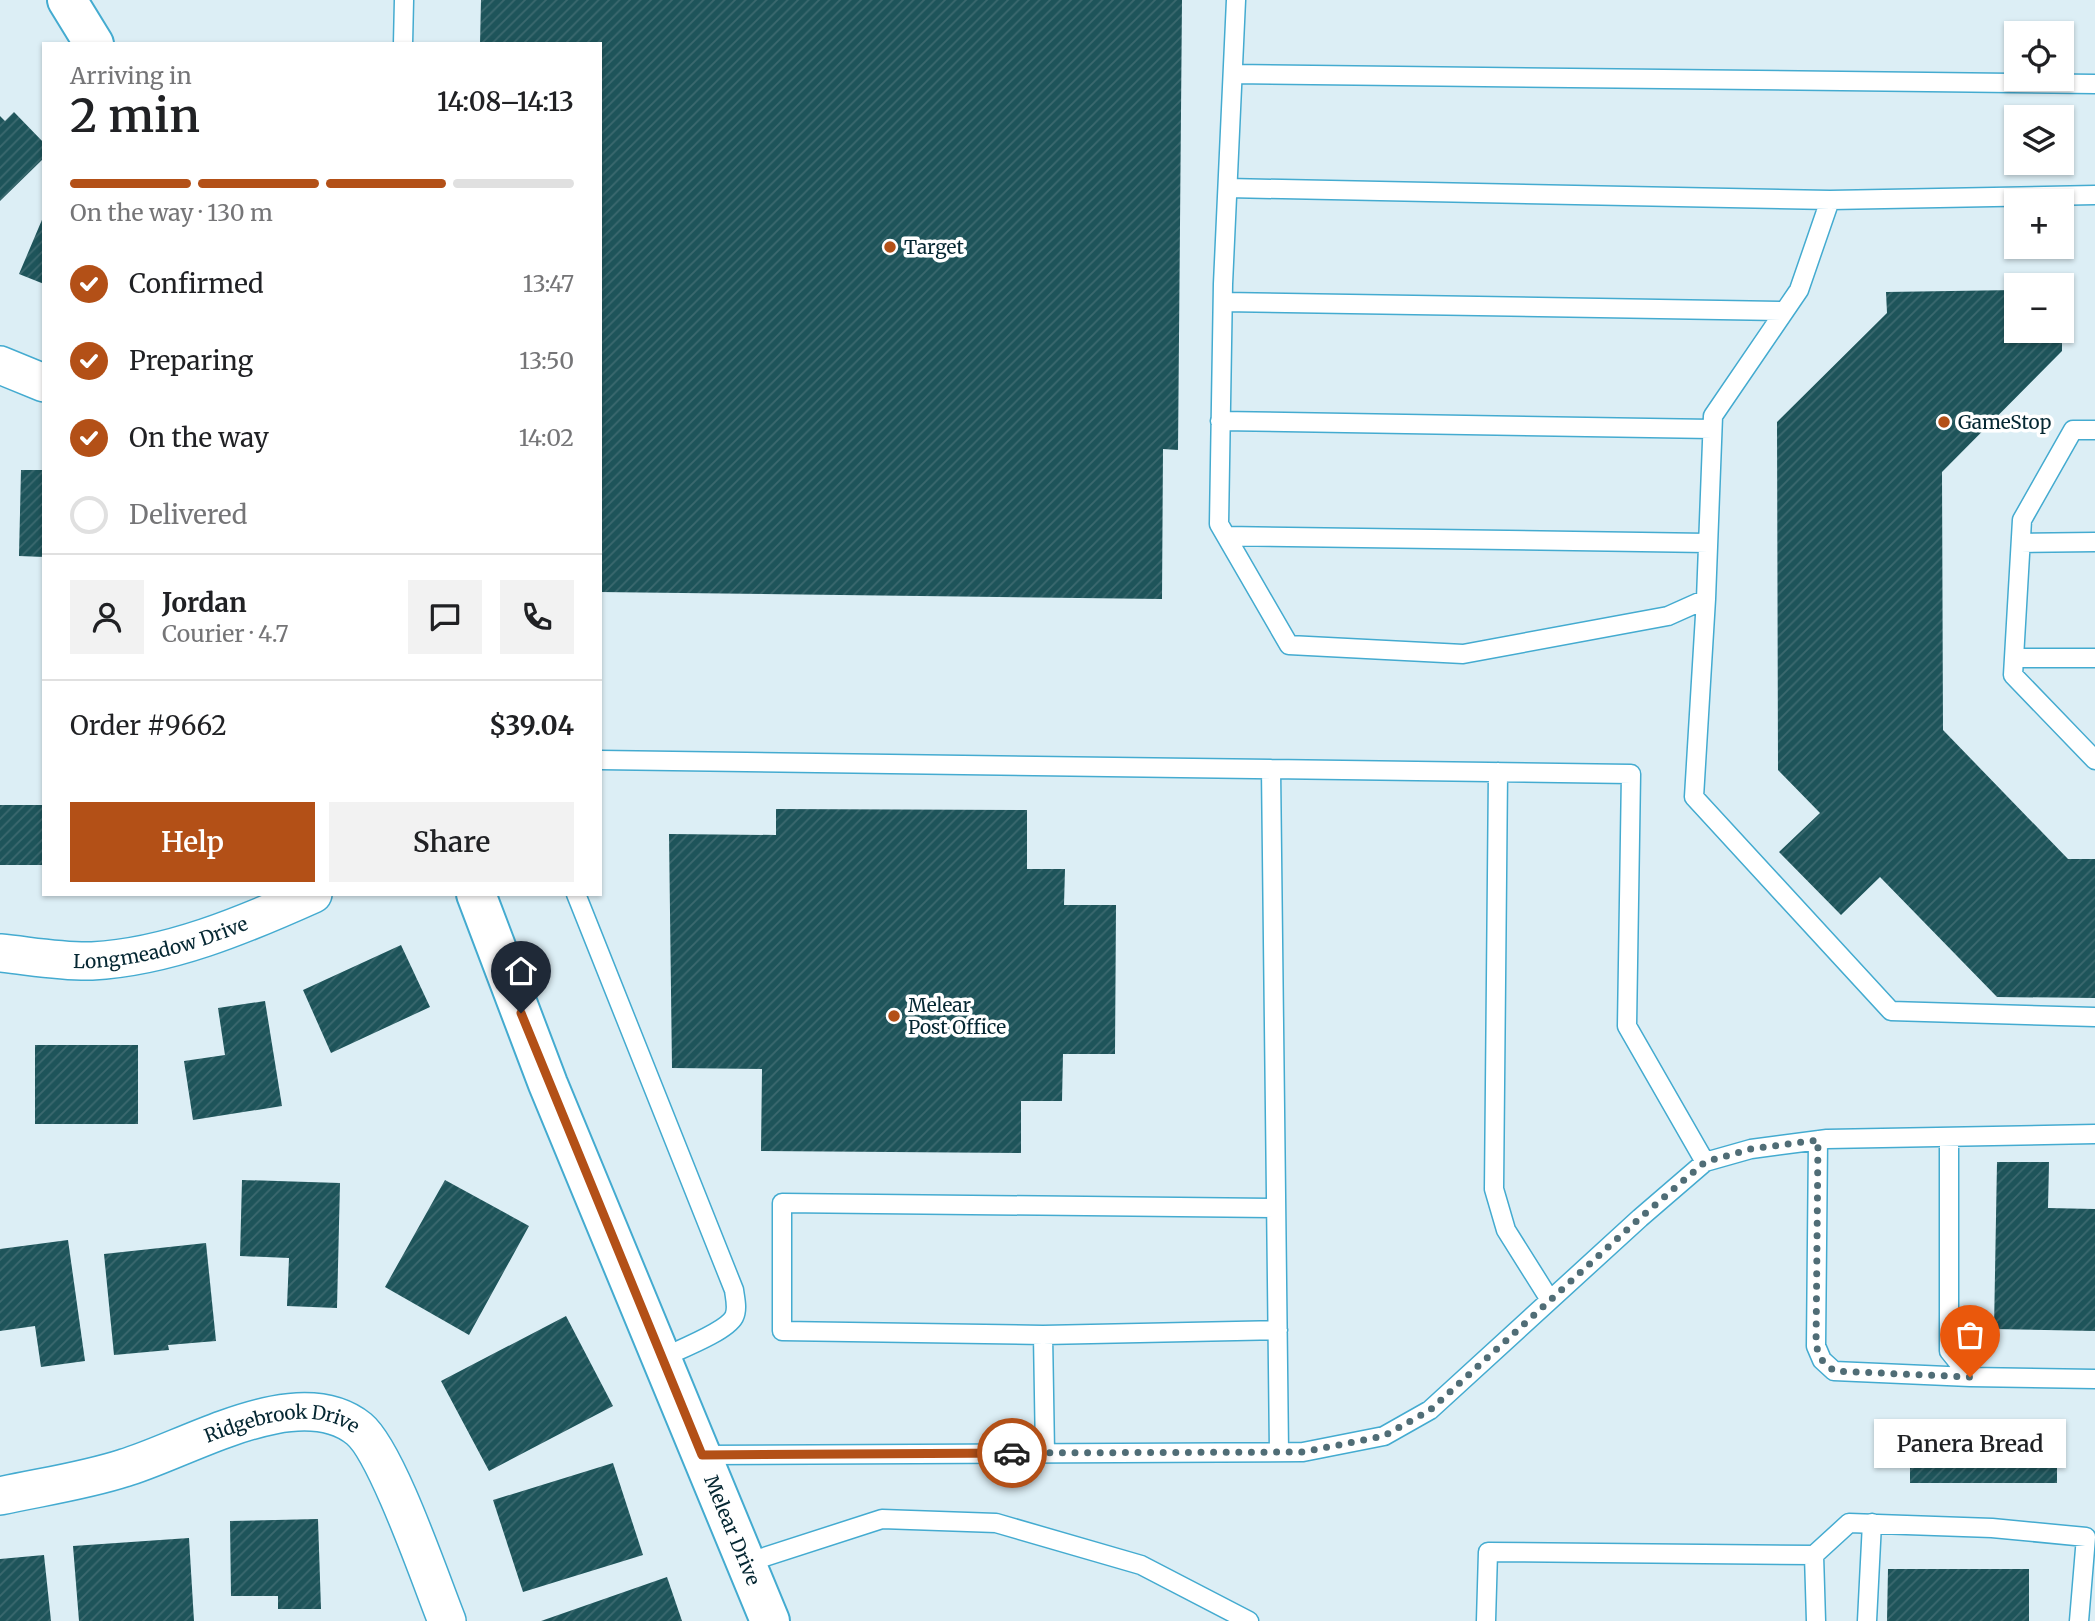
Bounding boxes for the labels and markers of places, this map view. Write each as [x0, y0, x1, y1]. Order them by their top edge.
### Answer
place label: Target [904, 235, 964, 259]
marker: Target [882, 239, 898, 255]
place label: GameStop [1958, 410, 2051, 434]
marker: GameStop [1936, 414, 1952, 430]
pin [491, 941, 551, 1013]
place label: Melear Post Office [908, 993, 1006, 1039]
marker: Melear Post Office [886, 1008, 902, 1024]
pin [1940, 1305, 2000, 1377]
callout: Panera Bread [1874, 1419, 2066, 1468]

